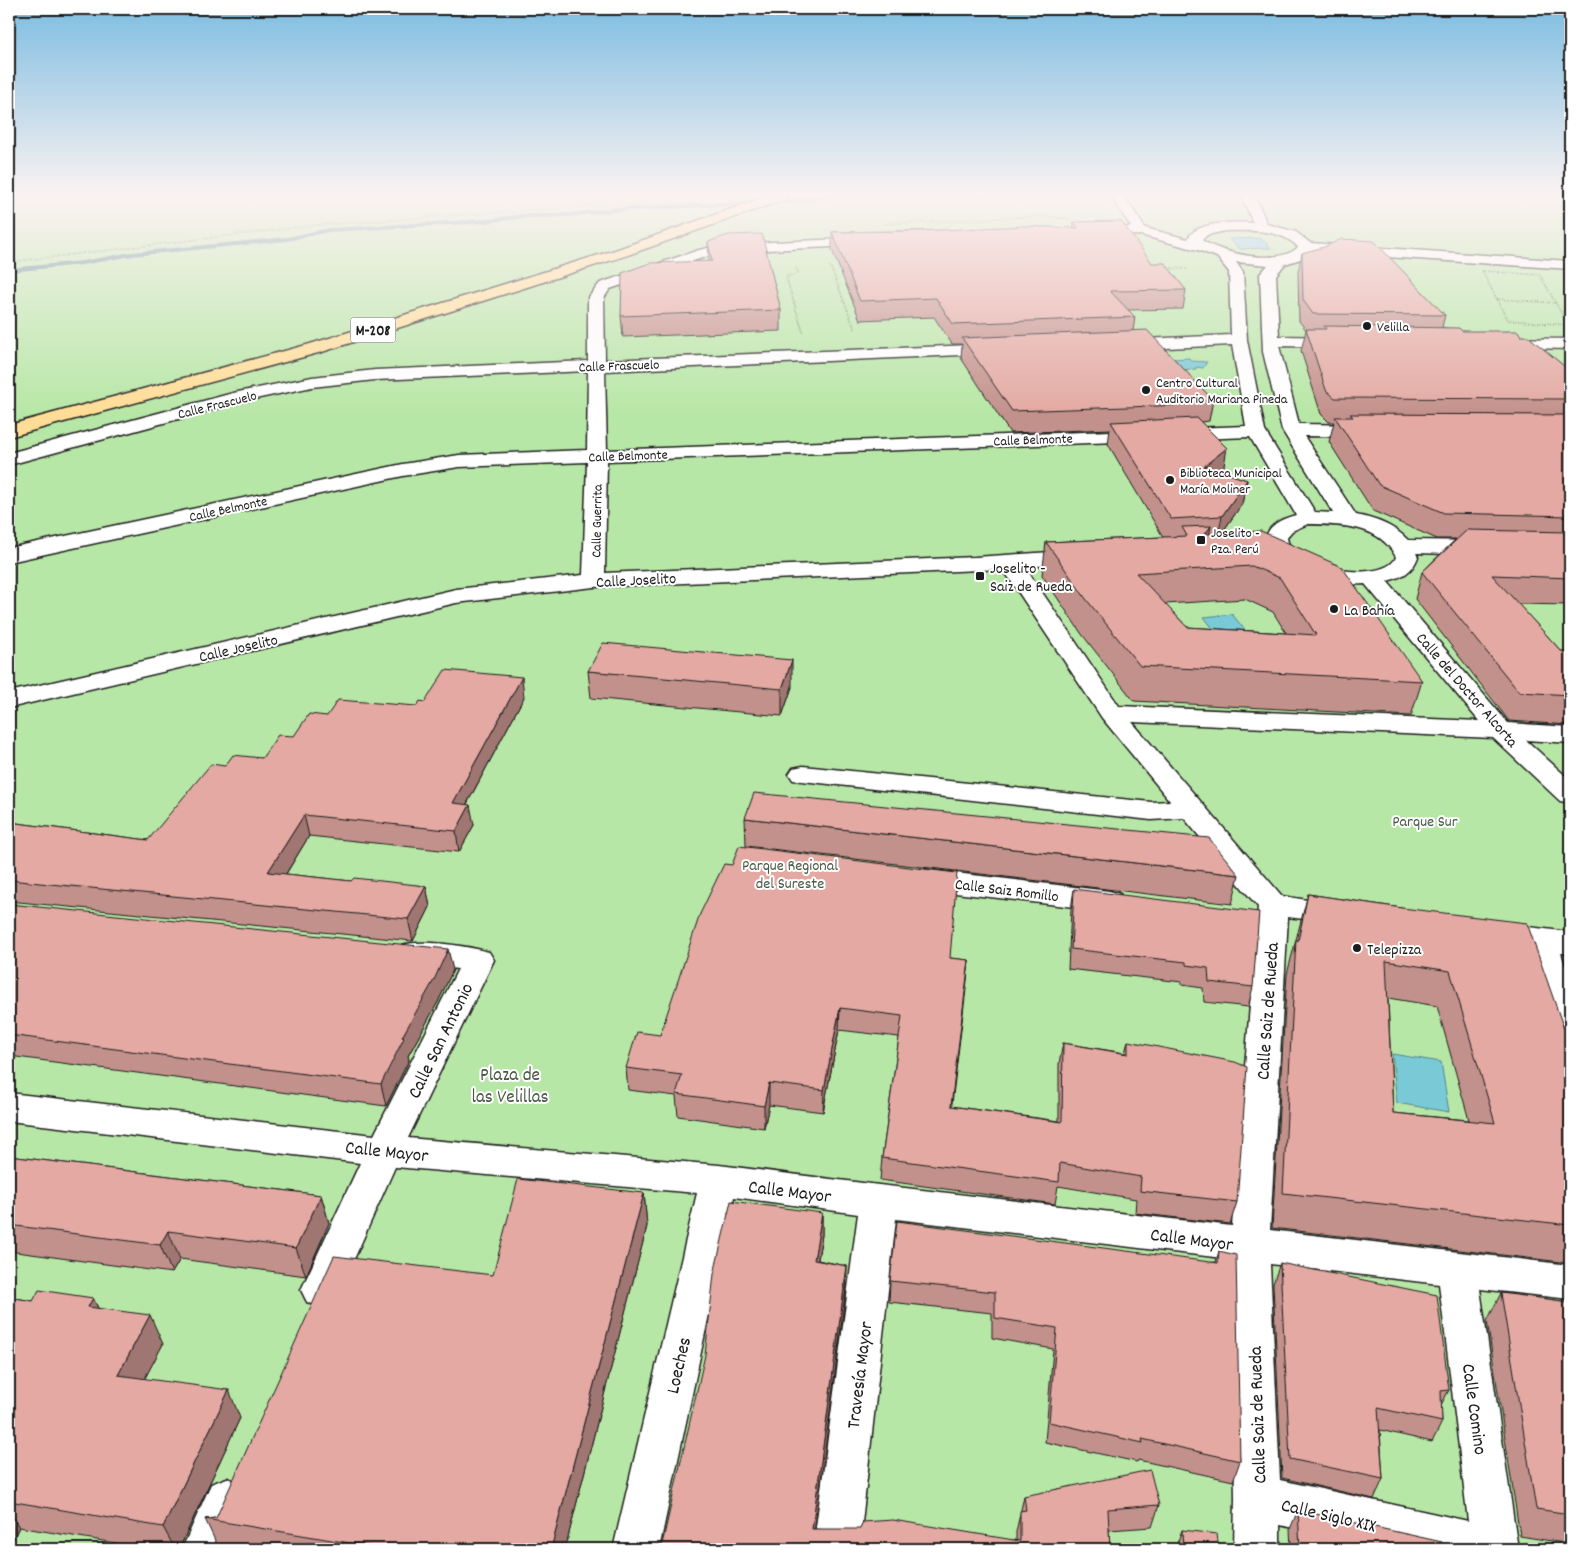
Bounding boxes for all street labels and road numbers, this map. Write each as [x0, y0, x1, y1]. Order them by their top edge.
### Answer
road number: M-208 [350, 318, 396, 342]
street label: Calle Frascuelo [578, 356, 660, 378]
street label: Calle Frascuelo [176, 386, 259, 425]
street label: Calle Belmonte [993, 430, 1073, 452]
street label: Calle Belmonte [588, 446, 668, 468]
street label: Calle Guerrita [587, 484, 609, 558]
street label: Calle Belmonte [188, 492, 269, 528]
street label: Calle Joselito [595, 568, 677, 595]
street label: Calle del Doctor Alcorta [1410, 628, 1523, 754]
street label: Calle Joselito [197, 629, 280, 670]
street label: Calle Saiz Romillo [953, 874, 1060, 909]
street label: Calle Saiz de Rueda [1251, 941, 1288, 1081]
street label: Calle San Antonio [402, 979, 482, 1104]
street label: Calle Mayor [344, 1136, 429, 1171]
street label: Calle Mayor [747, 1175, 833, 1212]
street label: Calle Mayor [1149, 1223, 1235, 1260]
street label: Travesía Mayor [842, 1320, 881, 1431]
street label: Loeches [661, 1335, 700, 1397]
street label: Calle Saiz de Rueda [1244, 1345, 1275, 1484]
street label: Calle Comino [1453, 1362, 1492, 1457]
street label: Calle Siglo XIX [1278, 1493, 1379, 1542]

